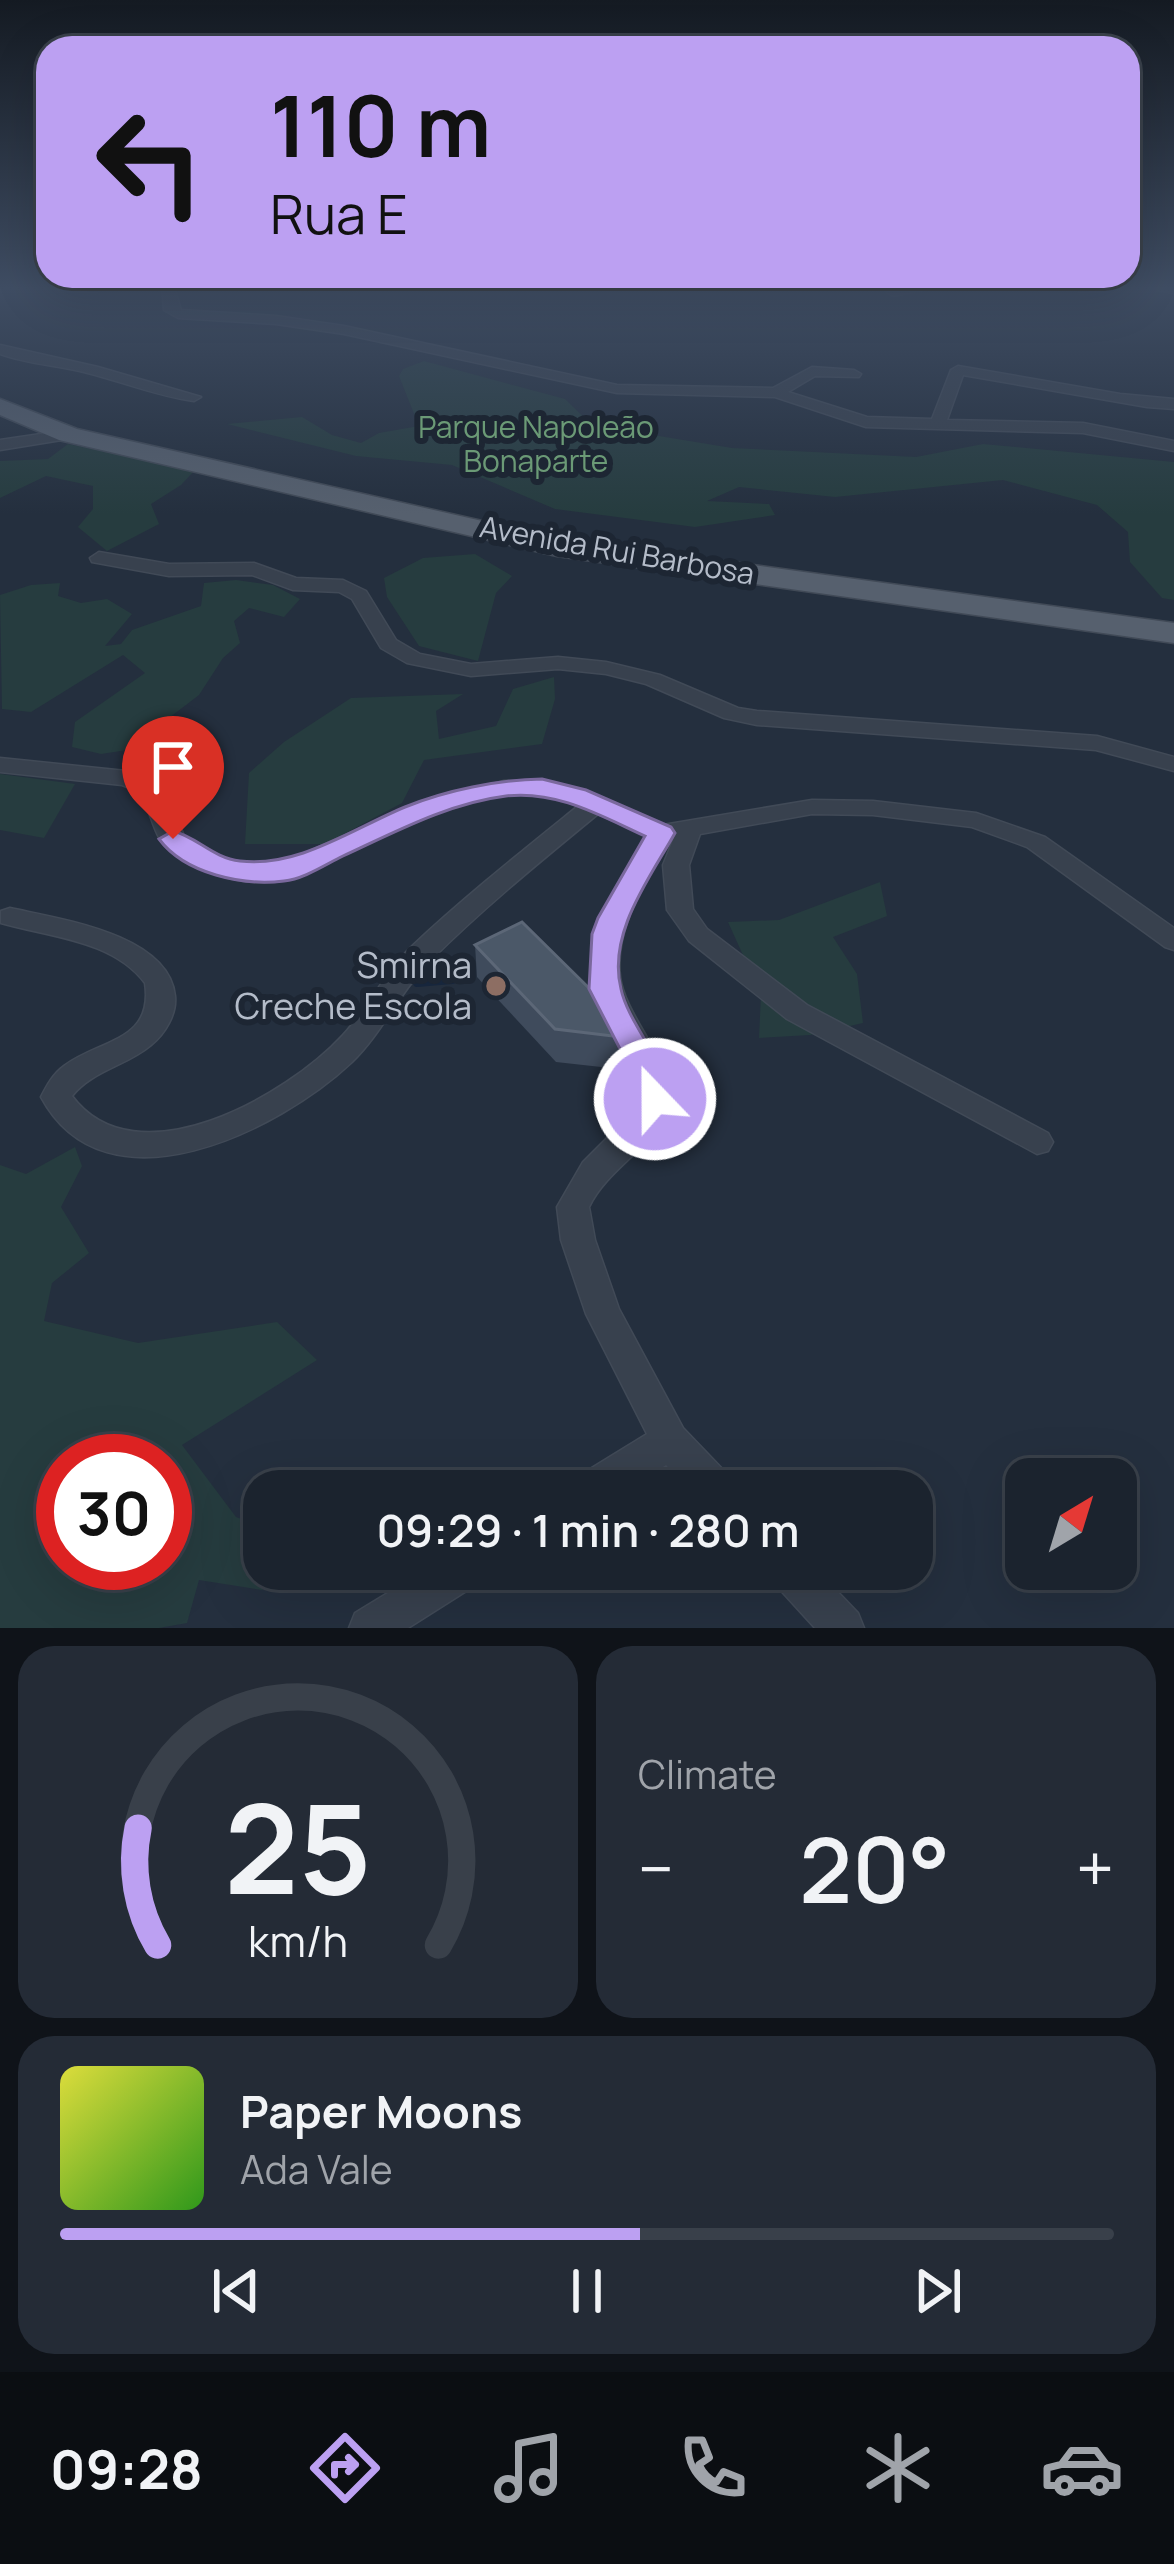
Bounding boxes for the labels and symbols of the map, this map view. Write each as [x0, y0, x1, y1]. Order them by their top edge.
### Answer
park label: Parque Napoleão Bonaparte [418, 406, 654, 481]
street label: Avenida Rui Barbosa [477, 505, 758, 594]
pin [122, 716, 224, 839]
place label: Smirna Creche Escola [235, 940, 472, 1030]
marker: Smirna Creche Escola [483, 973, 509, 999]
position arrow [592, 1036, 718, 1162]
speed limit sign: 30 [36, 1434, 192, 1590]
north arrow [1005, 1458, 1137, 1590]

